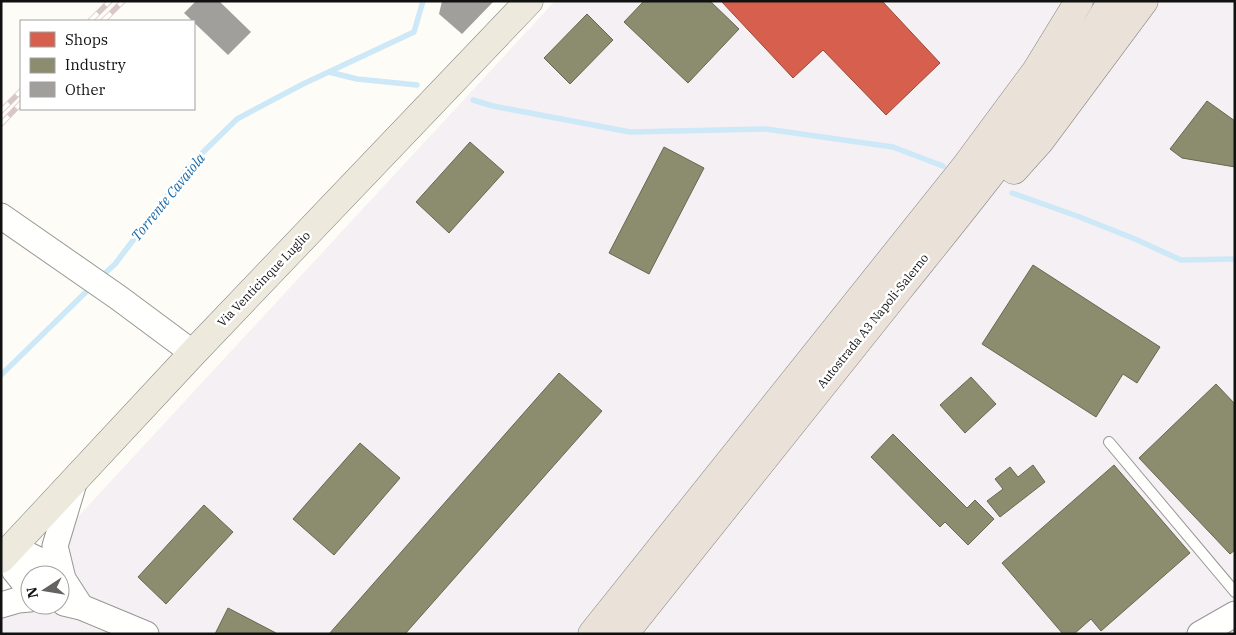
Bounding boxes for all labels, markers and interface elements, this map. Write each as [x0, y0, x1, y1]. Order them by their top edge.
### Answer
legend [20, 20, 195, 110]
text: Shops [65, 30, 108, 49]
text: Industry [65, 55, 126, 74]
text: Other [65, 80, 105, 99]
water label: Torrente Cavaiola [127, 149, 209, 244]
street label: Via Venticinque Luglio [214, 228, 313, 329]
street label: Autostrada A3 Napoli-Salerno [814, 250, 932, 391]
north arrow [20, 565, 70, 615]
text: N [22, 585, 42, 600]

